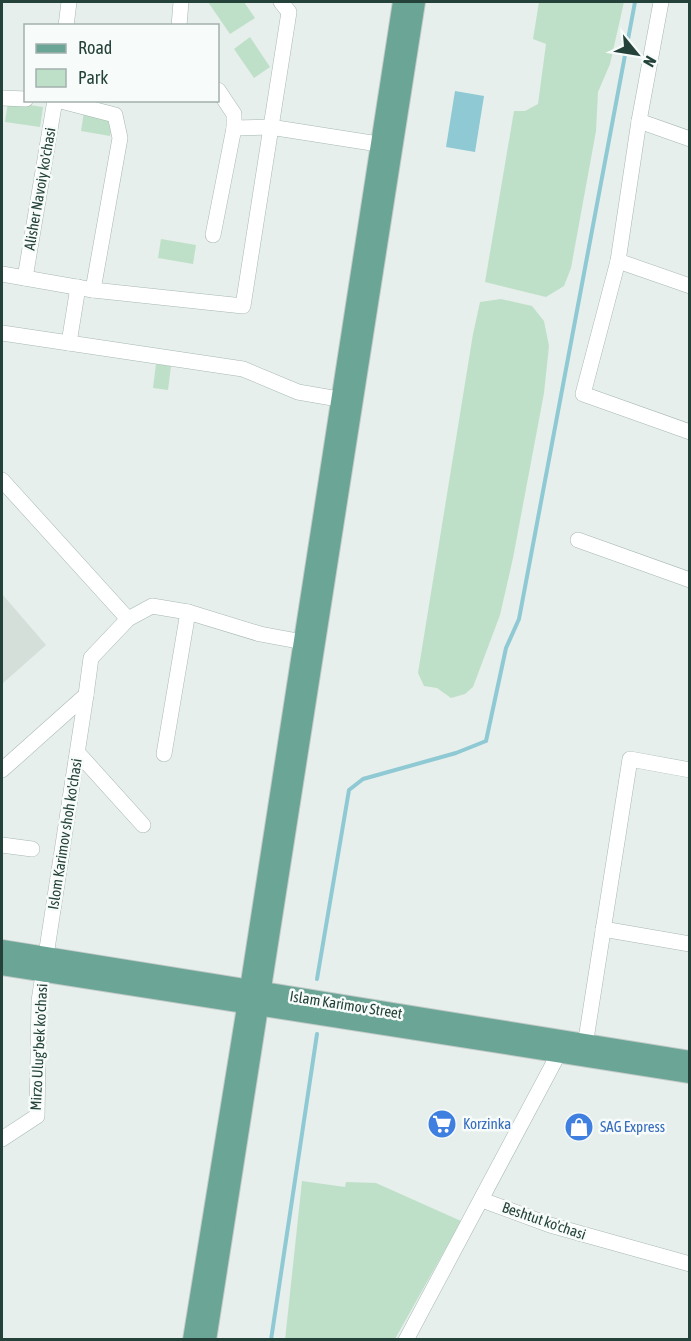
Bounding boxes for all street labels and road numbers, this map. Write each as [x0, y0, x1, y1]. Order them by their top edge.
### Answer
street label: Alisher Navoiy ko'chasi [20, 126, 59, 252]
street label: Islom Karimov shoh ko'chasi [44, 757, 85, 911]
street label: Mirzo Ulug'bek ko'chasi [27, 983, 50, 1111]
street label: Islam Karimov Street [289, 987, 404, 1022]
street label: Beshtut ko'chasi [500, 1198, 588, 1243]

